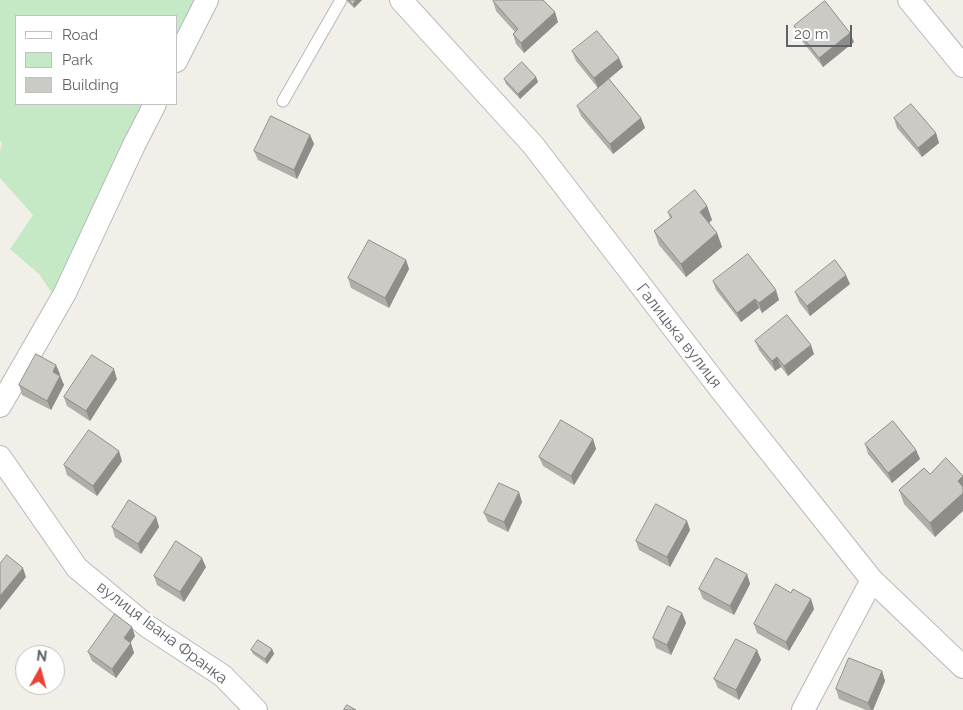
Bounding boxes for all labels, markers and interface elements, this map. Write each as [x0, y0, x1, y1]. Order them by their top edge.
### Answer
legend [15, 15, 178, 105]
scale bar [788, 15, 854, 47]
text: 20 m [794, 25, 829, 43]
text: Road [62, 26, 98, 44]
text: Park [62, 51, 93, 69]
text: Building [62, 76, 119, 94]
street label: Галицька вулиця [632, 280, 726, 392]
street label: вулиця Івана Франка [93, 578, 231, 688]
north arrow [15, 645, 65, 695]
text: N [35, 648, 48, 665]

